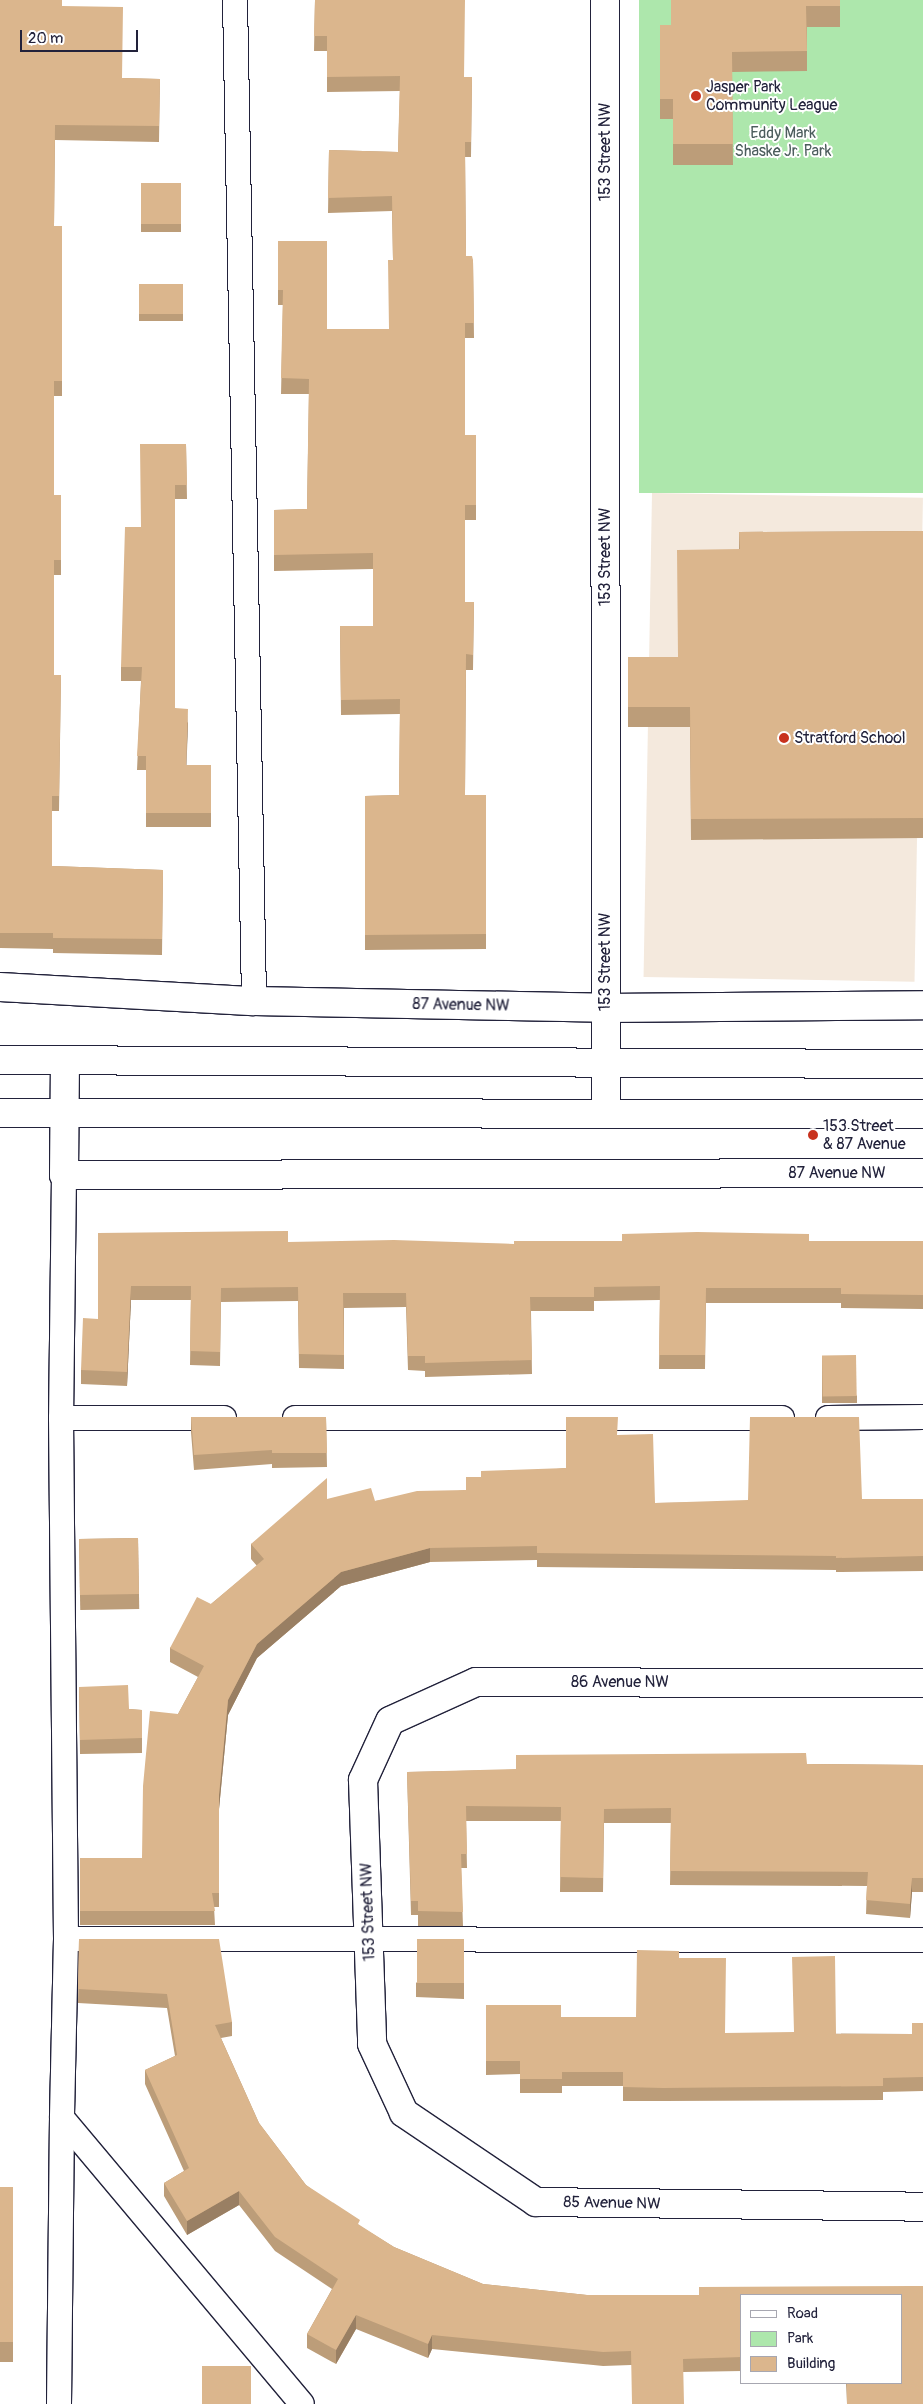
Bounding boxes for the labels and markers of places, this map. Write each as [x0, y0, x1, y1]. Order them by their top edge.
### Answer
place label: Jasper Park Community League [706, 77, 837, 115]
marker: Jasper Park Community League [690, 90, 702, 102]
place label: Stratford School [794, 728, 906, 748]
marker: Stratford School [778, 732, 790, 744]
place label: 153 Street & 87 Avenue [823, 1116, 906, 1154]
marker: 153 Street & 87 Avenue [807, 1129, 819, 1141]

